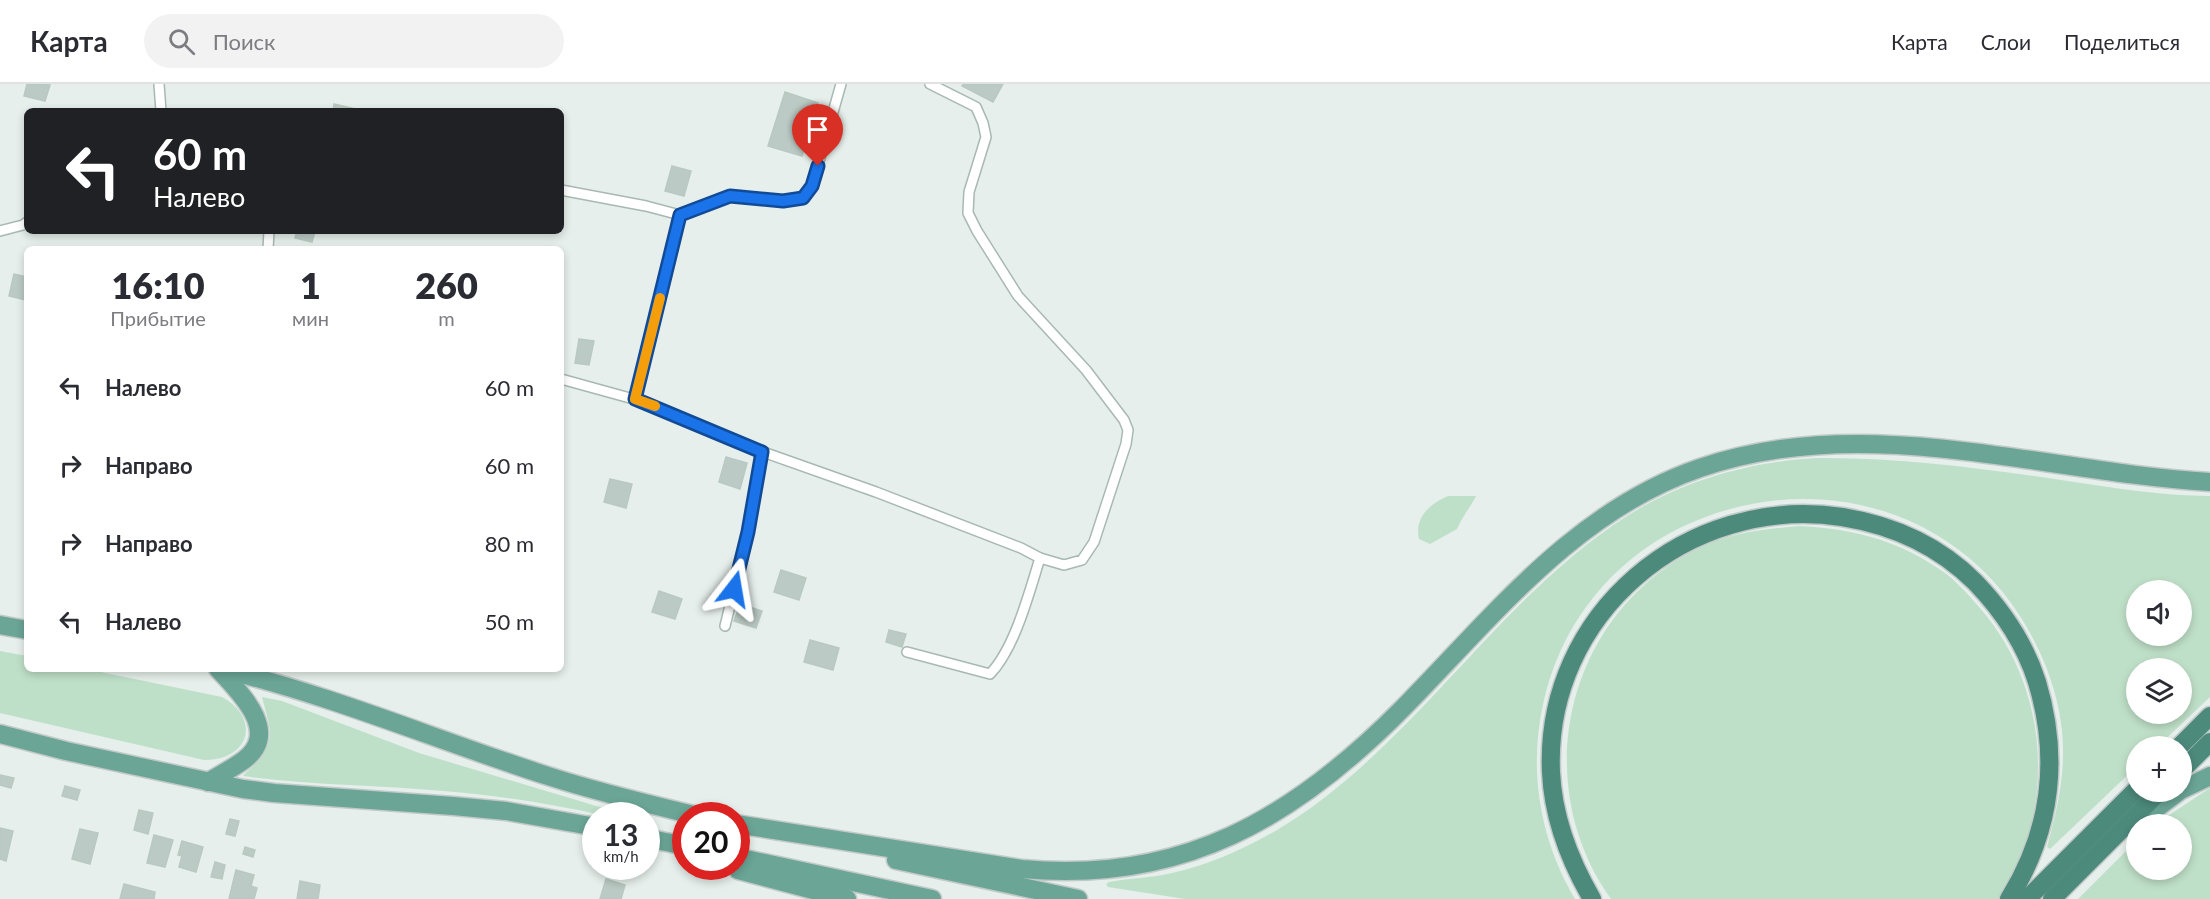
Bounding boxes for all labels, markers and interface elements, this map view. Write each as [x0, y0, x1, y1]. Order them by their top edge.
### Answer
search box [144, 14, 564, 68]
text: Карта [30, 24, 108, 58]
icon: search [165, 25, 198, 58]
text: Поиск [213, 28, 276, 55]
text: Карта [1891, 29, 1948, 54]
text: Слои [1981, 29, 2031, 54]
text: Поделиться [2064, 29, 2180, 54]
pin [792, 104, 843, 166]
icon: arrive [801, 113, 834, 146]
text: 60 m [153, 129, 247, 179]
icon: left [54, 132, 132, 210]
text: Налево [153, 180, 245, 213]
text: 16:10 [111, 263, 205, 307]
text: 1 [300, 263, 321, 307]
text: 260 [415, 263, 478, 307]
text: Прибытие [110, 306, 206, 330]
text: мин [292, 306, 329, 330]
text: m [438, 306, 455, 330]
icon: left [54, 371, 87, 404]
text: Налево [105, 374, 181, 401]
text: 60 m [485, 374, 534, 401]
icon: right [54, 449, 87, 482]
text: Направо [105, 452, 193, 479]
text: 60 m [485, 452, 534, 479]
icon: right [54, 527, 87, 560]
text: Направо [105, 530, 193, 557]
text: 80 m [485, 530, 534, 557]
position arrow [702, 557, 766, 621]
map controls [2126, 580, 2192, 880]
button: sound [2126, 580, 2192, 646]
icon: left [54, 605, 87, 638]
text: Налево [105, 608, 181, 635]
text: 50 m [485, 608, 534, 635]
button: layers [2126, 658, 2192, 724]
button: + [2126, 736, 2192, 802]
speed limit sign: 20 [672, 802, 750, 880]
button: − [2126, 814, 2192, 880]
text: 13 [604, 816, 638, 852]
text: km/h [603, 847, 639, 865]

